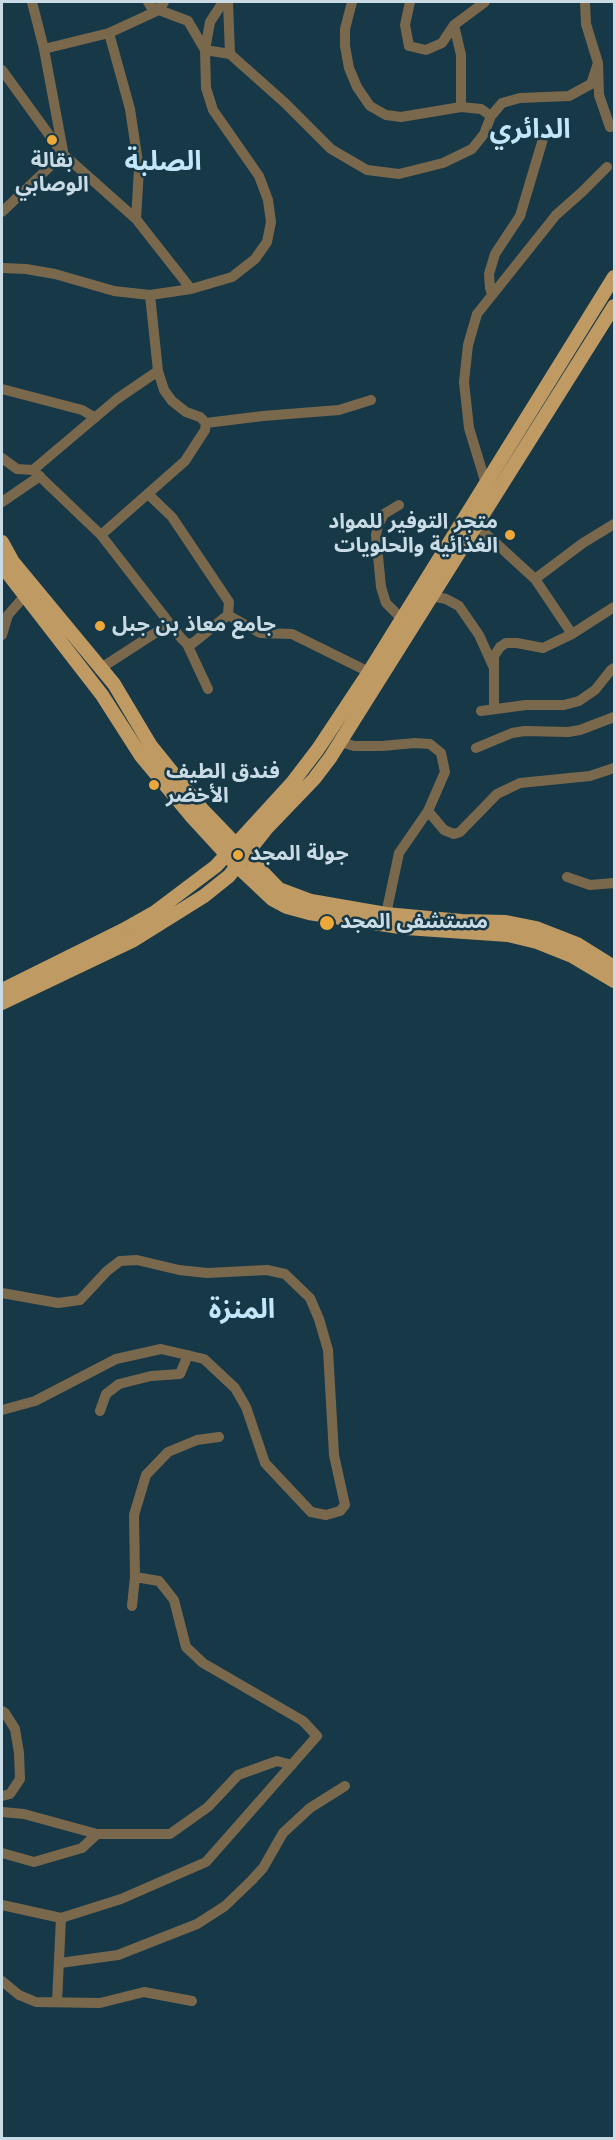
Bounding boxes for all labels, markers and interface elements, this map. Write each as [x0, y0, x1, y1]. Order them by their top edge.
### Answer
district label: الدائري [489, 115, 571, 147]
marker: بقالة الوصابي [45, 133, 59, 147]
district label: الصلبة [124, 147, 202, 179]
place label: بقالة الوصابي [15, 149, 89, 199]
place label: متجر التوفير للمواد الغذائية والحلويات [328, 510, 498, 560]
marker: متجر التوفير للمواد الغذائية والحلويات [503, 528, 517, 542]
place label: جامع معاذ بن جبل [112, 613, 276, 639]
marker: جامع معاذ بن جبل [93, 619, 107, 633]
place label: فندق الطيف الأخضر [166, 760, 280, 810]
marker: فندق الطيف الأخضر [147, 778, 161, 792]
place label: جولة المجد [250, 842, 349, 868]
marker: جولة المجد [231, 848, 245, 862]
place label: مستشفى المجد [340, 910, 488, 936]
marker: مستشفى المجد [318, 914, 336, 932]
district label: المنزة [209, 1295, 275, 1327]

